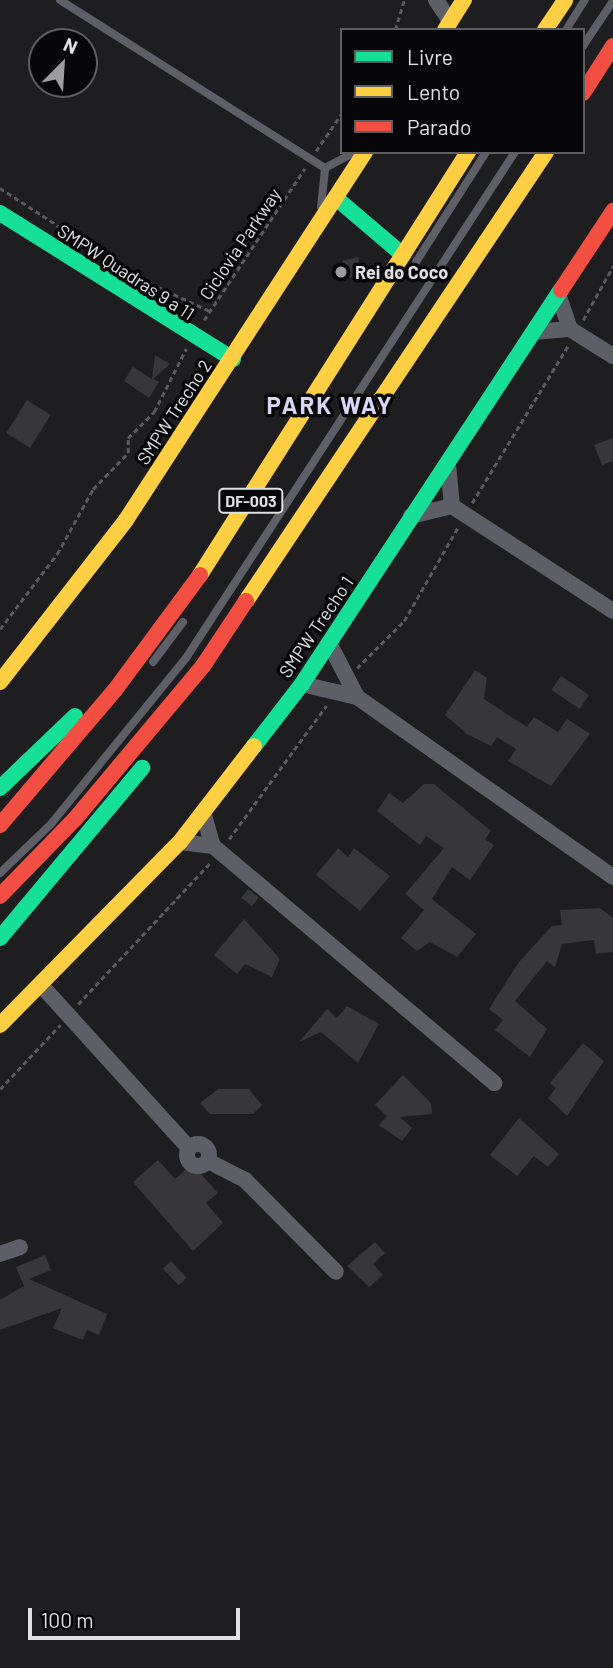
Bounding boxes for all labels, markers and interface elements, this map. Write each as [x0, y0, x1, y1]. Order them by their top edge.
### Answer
north arrow [28, 28, 98, 98]
legend [340, 28, 585, 154]
text: N [60, 32, 81, 58]
text: Livre [407, 44, 453, 69]
text: Lento [407, 79, 460, 104]
text: Parado [407, 114, 471, 139]
street label: Ciclovia Parkway [195, 184, 285, 304]
street label: SMPW Quadras 9 a 11 [54, 220, 198, 324]
place label: Rei do Coco [355, 261, 448, 283]
marker: Rei do Coco [333, 264, 349, 280]
street label: SMPW Trecho 2 [132, 356, 216, 468]
district label: PARK WAY [267, 391, 393, 419]
road number: DF-003 [218, 488, 284, 514]
street label: SMPW Trecho 1 [274, 572, 358, 682]
scale bar [32, 1594, 243, 1638]
text: 100 m [41, 1607, 94, 1632]

